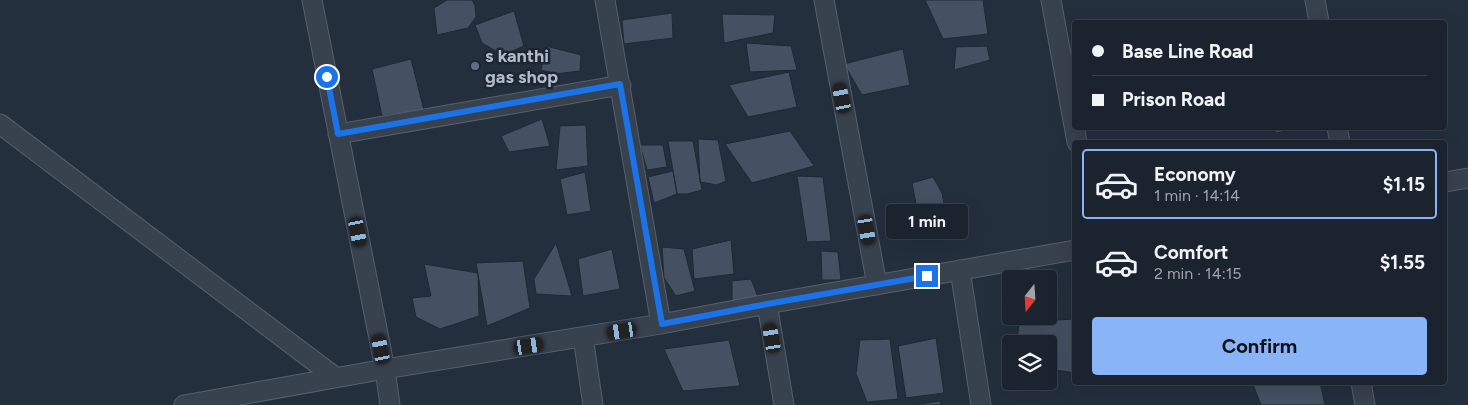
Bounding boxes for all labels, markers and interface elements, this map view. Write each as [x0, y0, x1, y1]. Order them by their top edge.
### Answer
text: Base Line Road [1122, 40, 1253, 63]
place label: s kanthi gas shop [485, 45, 558, 88]
marker: s kanthi gas shop [469, 60, 481, 72]
route start [316, 66, 338, 88]
car [831, 82, 852, 114]
text: Prison Road [1122, 88, 1226, 111]
icon: car [1094, 162, 1139, 207]
text: Economy [1154, 163, 1236, 186]
text: $1.15 [1383, 173, 1425, 196]
text: 1 min · 14:14 [1154, 186, 1240, 205]
callout: 1 min [886, 204, 968, 238]
text: 1 min [908, 212, 946, 231]
car [857, 214, 876, 246]
car [347, 216, 368, 248]
icon: car [1094, 240, 1139, 285]
text: Comfort [1154, 241, 1229, 264]
text: $1.55 [1380, 251, 1425, 274]
text: 2 min · 14:15 [1154, 264, 1242, 283]
route end [916, 265, 938, 287]
north arrow [1002, 270, 1058, 325]
map controls [1002, 270, 1057, 390]
button: Confirm [1092, 317, 1427, 375]
car [606, 321, 637, 341]
car [762, 322, 781, 354]
car [370, 333, 391, 365]
button: layers [1002, 335, 1057, 390]
car [513, 336, 544, 356]

